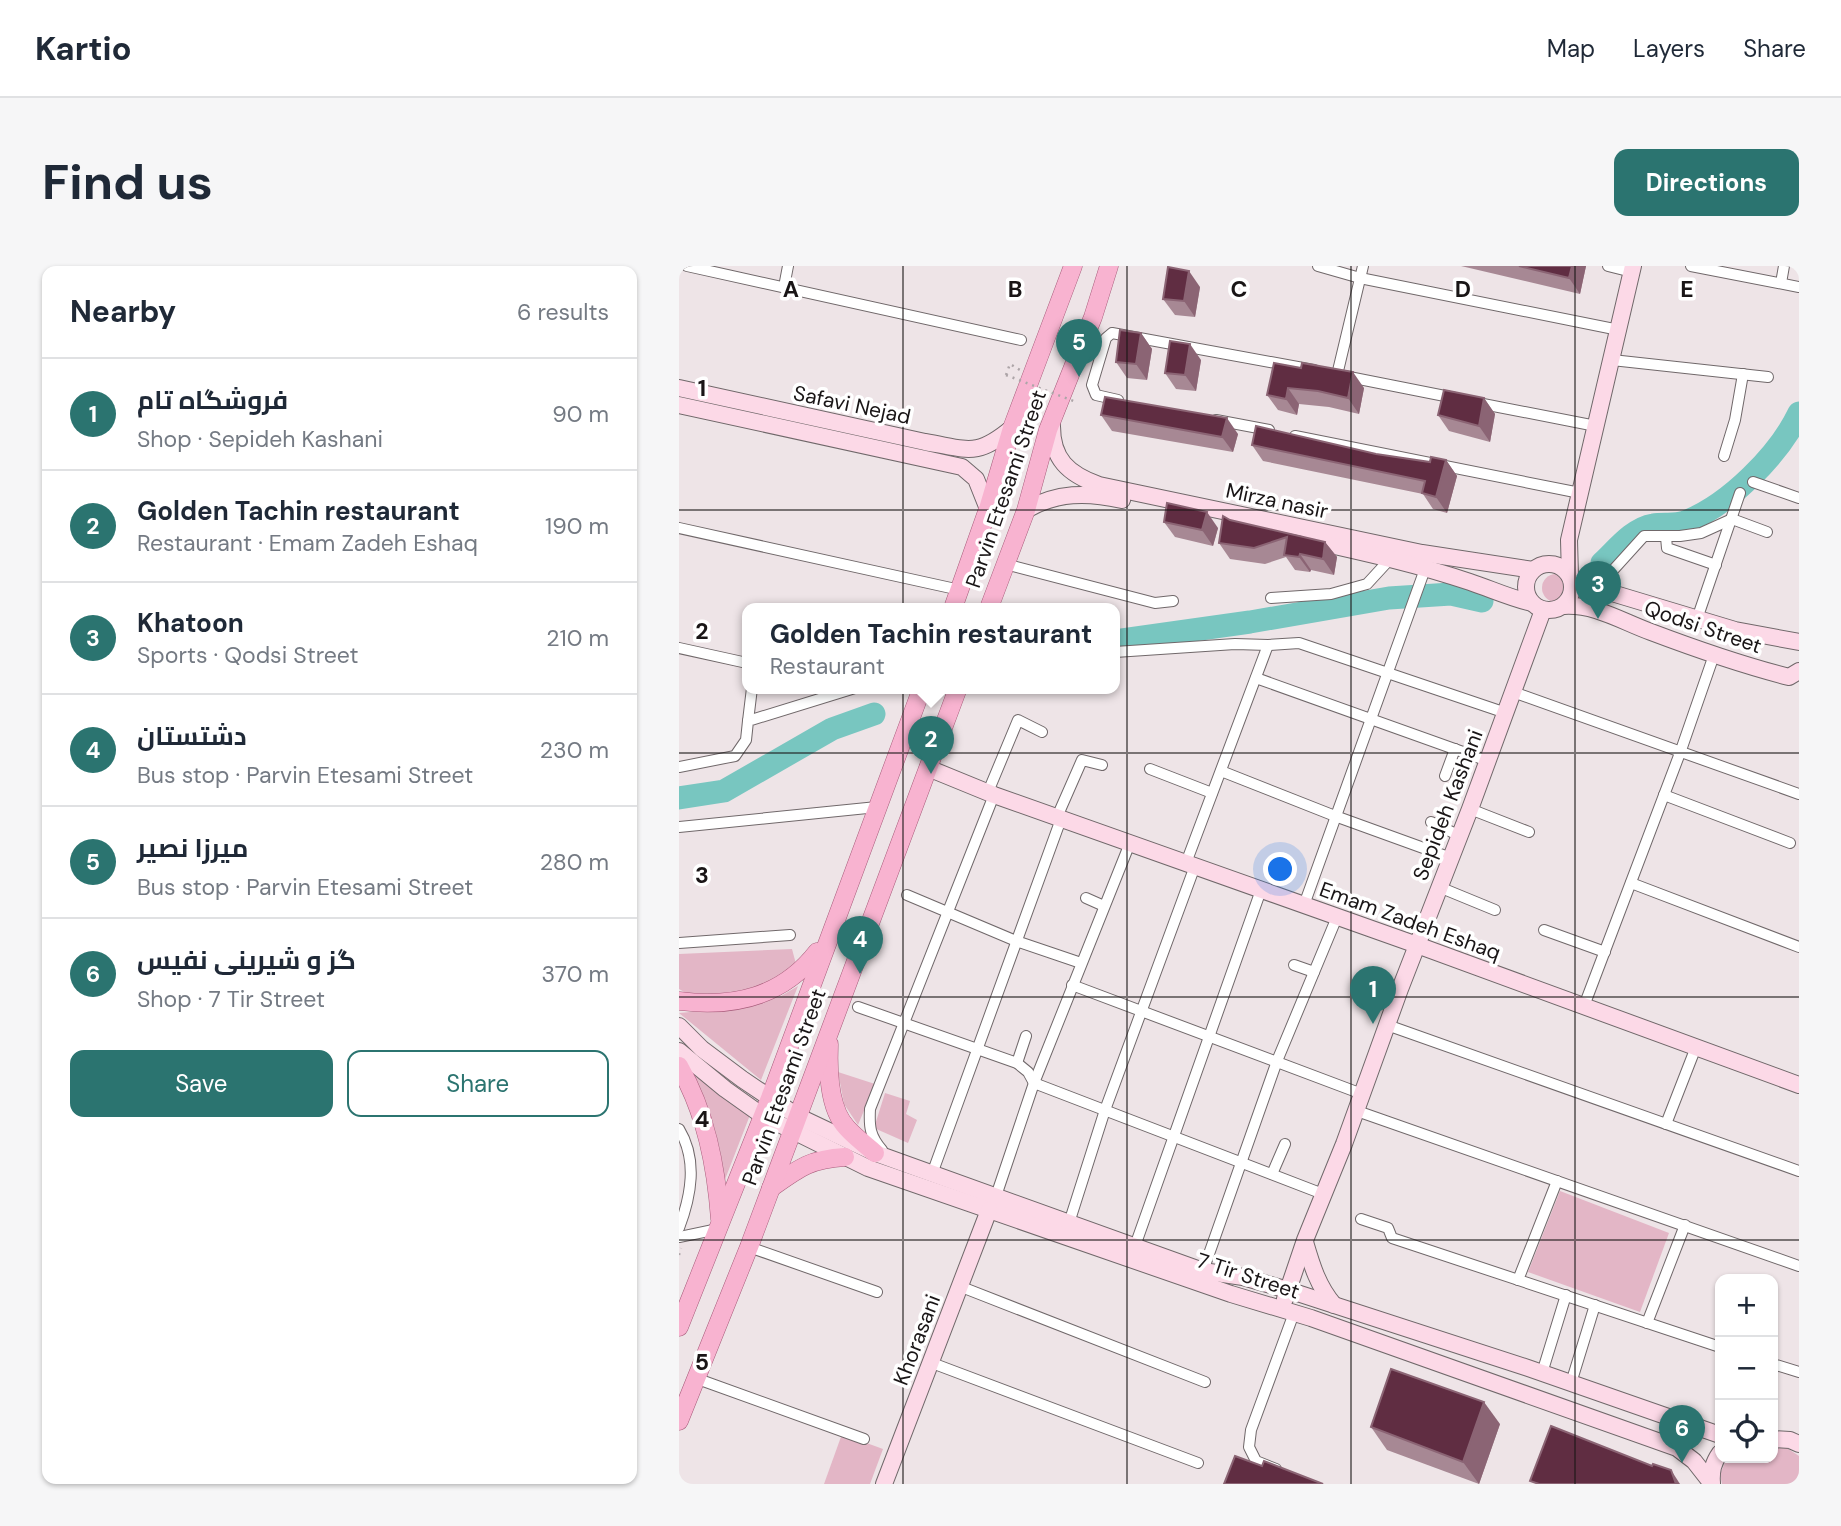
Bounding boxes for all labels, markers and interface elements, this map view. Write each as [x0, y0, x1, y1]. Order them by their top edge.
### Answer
text: Kartio [35, 27, 132, 70]
text: Map [1547, 33, 1595, 64]
text: Layers [1633, 33, 1705, 64]
text: Share [1743, 33, 1806, 64]
button: Directions [1614, 149, 1799, 216]
text: Find us [42, 150, 213, 214]
text: A [783, 274, 799, 304]
text: B [1008, 274, 1022, 304]
text: C [1231, 274, 1247, 304]
text: D [1455, 274, 1471, 304]
text: E [1680, 274, 1694, 304]
text: Nearby [70, 292, 176, 331]
text: 6 results [517, 297, 609, 327]
pin: 5 [1056, 319, 1102, 377]
text: 1 [698, 373, 706, 403]
street label: Safavi Nejad [791, 379, 913, 431]
text: فروشگاه تام [137, 383, 288, 417]
street label: Parvin Etesami Street [959, 386, 1053, 592]
text: 1 [89, 399, 97, 429]
text: 90 m [552, 399, 609, 429]
text: Shop · Sepideh Kashani [137, 424, 383, 454]
street label: Mirza nasir [1223, 477, 1331, 526]
text: Golden Tachin restaurant [137, 494, 460, 528]
text: 2 [86, 511, 100, 541]
text: 190 m [545, 511, 609, 541]
text: Restaurant · Emam Zadeh Eshaq [137, 528, 478, 558]
pin: 3 [1575, 561, 1621, 619]
street label: Qodsi Street [1640, 594, 1766, 660]
popup [742, 603, 1120, 694]
text: Khatoon [137, 606, 244, 640]
text: 2 [695, 616, 709, 646]
text: Golden Tachin restaurant [770, 617, 1092, 651]
text: 3 [86, 623, 100, 653]
text: 210 m [546, 623, 609, 653]
text: Sports · Qodsi Street [137, 640, 358, 670]
text: Restaurant [770, 651, 885, 681]
pin: 2 [908, 716, 954, 774]
text: دشتستان [137, 719, 247, 753]
street label: Sepideh Kashani [1406, 726, 1490, 884]
text: 4 [86, 735, 100, 765]
text: 230 m [540, 735, 609, 765]
text: Bus stop · Parvin Etesami Street [137, 760, 473, 790]
text: میرزا نصیر [137, 831, 248, 865]
text: 5 [86, 847, 100, 877]
text: 280 m [540, 847, 609, 877]
your location [1263, 852, 1297, 886]
text: 3 [695, 860, 709, 890]
text: Bus stop · Parvin Etesami Street [137, 872, 473, 902]
street label: Emam Zadeh Eshaq [1316, 875, 1504, 967]
pin: 4 [837, 916, 883, 974]
text: گز و شیرینی نفیس [137, 943, 356, 977]
text: 6 [86, 959, 100, 989]
text: 370 m [541, 959, 609, 989]
pin: 1 [1350, 966, 1396, 1024]
text: Shop · 7 Tir Street [137, 984, 325, 1014]
street label: Parvin Etesami Street [735, 985, 833, 1189]
button: Save [70, 1050, 333, 1117]
button: Share [347, 1050, 609, 1117]
text: 4 [695, 1104, 710, 1134]
street label: 7 Tir Street [1193, 1246, 1303, 1306]
map controls [1715, 1274, 1778, 1463]
button: + [1715, 1274, 1778, 1337]
street label: Khorasani [887, 1291, 947, 1389]
button: − [1715, 1337, 1778, 1400]
text: 5 [695, 1347, 709, 1377]
button: locate [1715, 1400, 1778, 1463]
pin: 6 [1659, 1405, 1705, 1463]

